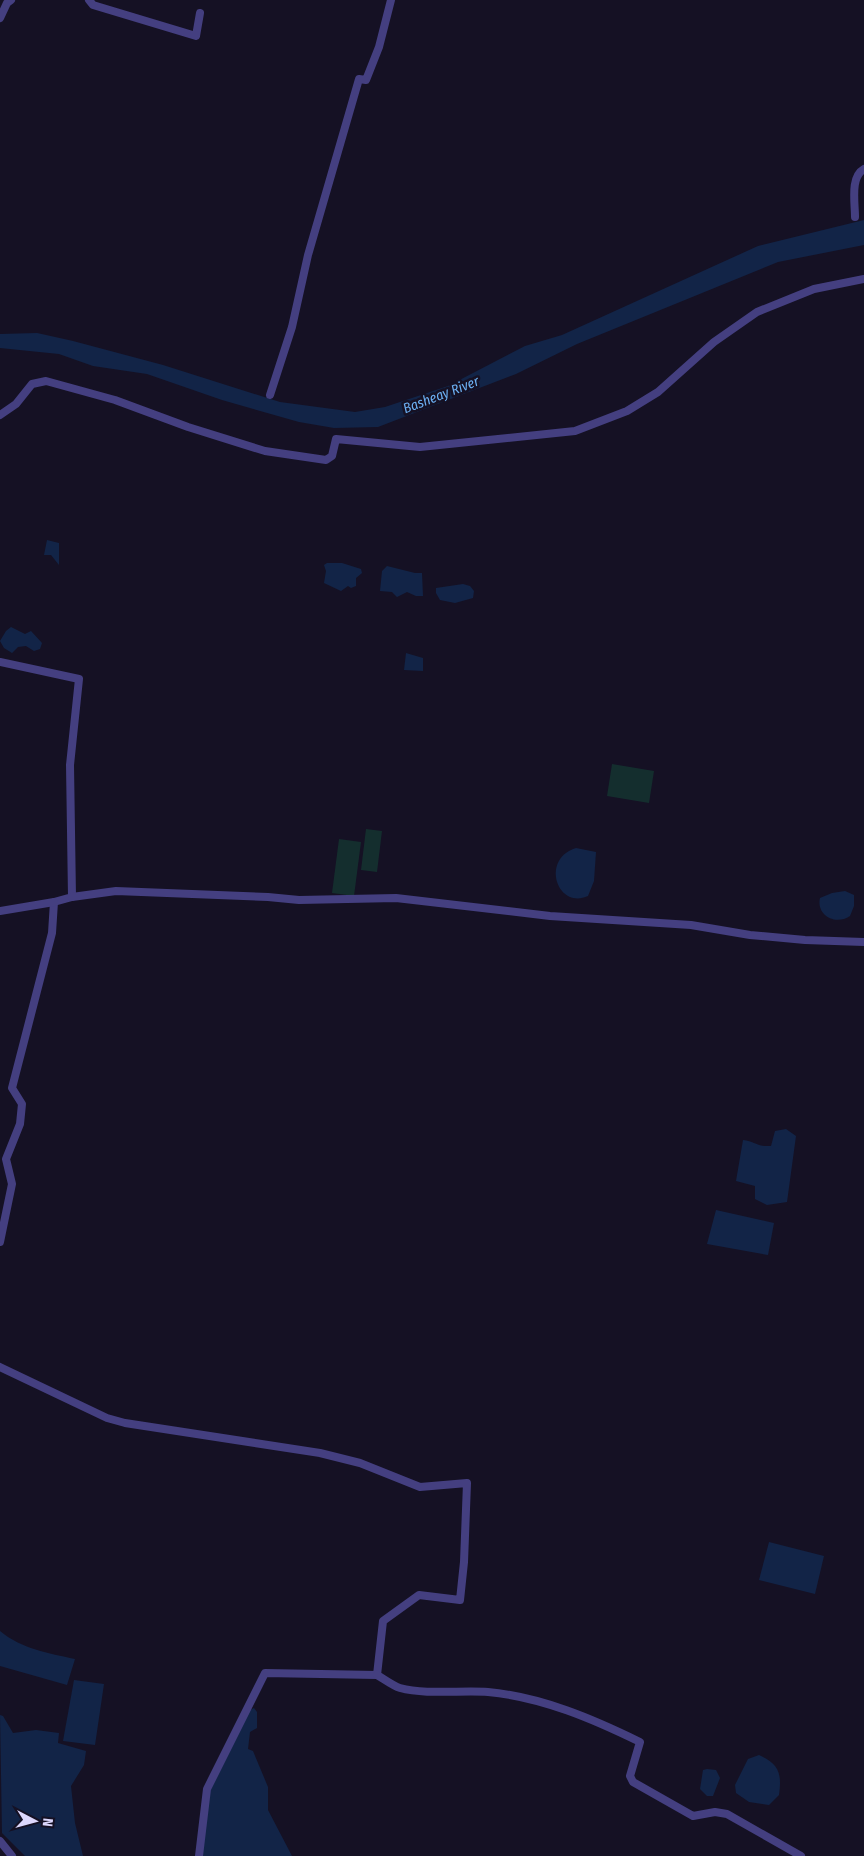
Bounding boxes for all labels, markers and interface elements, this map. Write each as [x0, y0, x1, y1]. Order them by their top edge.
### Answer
water label: Basheay River [401, 372, 483, 417]
north arrow [10, 1796, 60, 1846]
text: N [39, 1817, 56, 1827]

